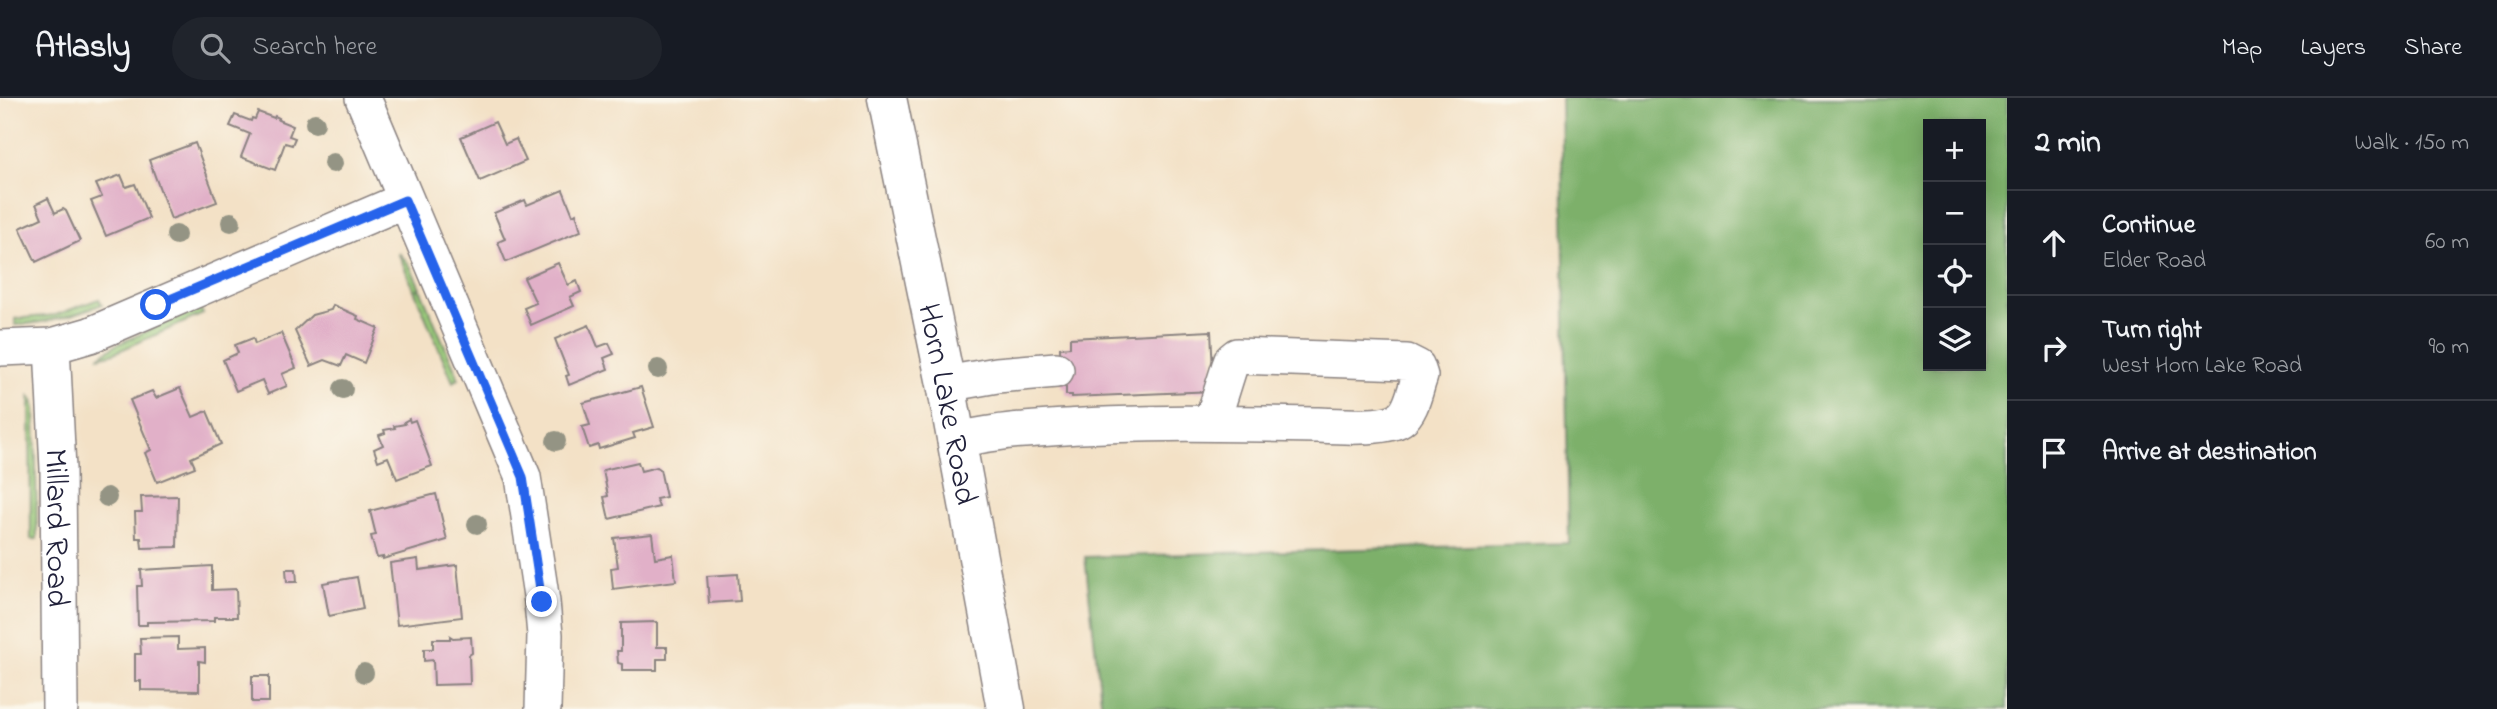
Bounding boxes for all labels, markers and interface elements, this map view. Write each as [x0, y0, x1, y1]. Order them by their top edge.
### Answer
search box [172, 17, 662, 80]
text: Atlasly [35, 24, 130, 72]
icon: search [196, 29, 234, 67]
text: Search here [252, 29, 377, 67]
text: Map [2222, 31, 2262, 66]
text: Layers [2300, 31, 2366, 66]
text: Share [2404, 31, 2462, 66]
map controls [1923, 119, 1986, 371]
button: + [1923, 119, 1986, 182]
text: 2 min [2035, 122, 2101, 166]
text: Walk · 150 m [2354, 127, 2469, 160]
button: − [1923, 182, 1986, 245]
text: Continue [2102, 207, 2195, 245]
icon: ahead [2035, 224, 2073, 262]
text: 60 m [2425, 226, 2469, 259]
button: locate [1923, 245, 1986, 308]
text: Elder Road [2102, 245, 2206, 278]
route start [140, 289, 171, 320]
street label: Horn Lake Road [903, 300, 988, 509]
button: layers [1923, 308, 1986, 371]
text: Turn right [2102, 312, 2202, 350]
icon: right [2035, 329, 2073, 367]
text: 90 m [2429, 331, 2469, 364]
text: West Horn Lake Road [2102, 350, 2302, 383]
icon: arrive [2035, 434, 2073, 472]
text: Arrive at destination [2102, 434, 2317, 472]
street label: Millard Road [30, 448, 79, 607]
route end [526, 586, 557, 617]

